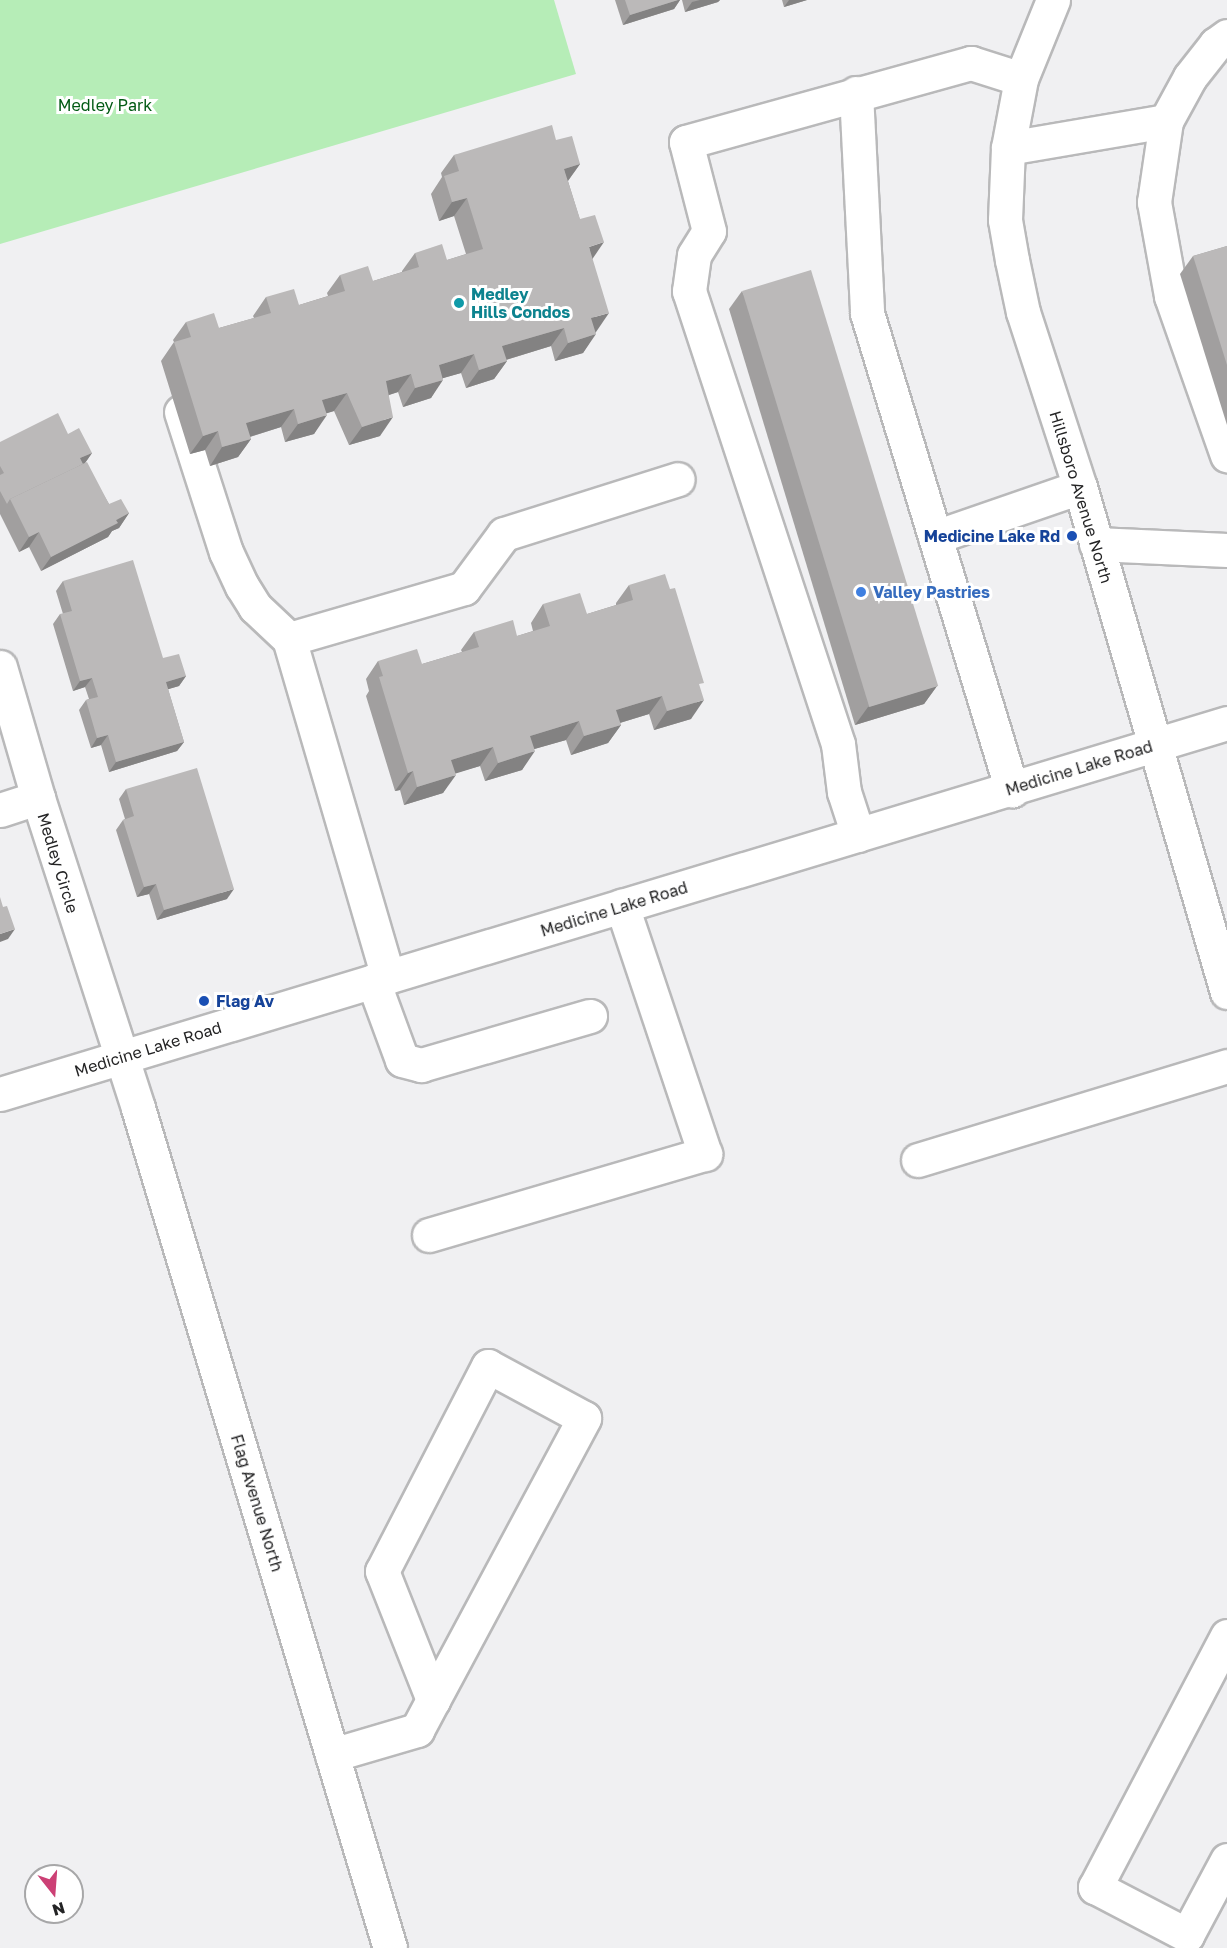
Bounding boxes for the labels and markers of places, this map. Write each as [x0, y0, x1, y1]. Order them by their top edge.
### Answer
place label: Medley Hills Condos [471, 284, 570, 322]
marker: Medley Hills Condos [452, 296, 466, 310]
place label: Medicine Lake Rd [924, 526, 1060, 546]
marker: Medicine Lake Rd [1065, 529, 1079, 543]
place label: Valley Pastries [873, 582, 990, 602]
marker: Valley Pastries [854, 585, 868, 599]
place label: Flag Av [216, 991, 274, 1011]
marker: Flag Av [197, 994, 211, 1008]

